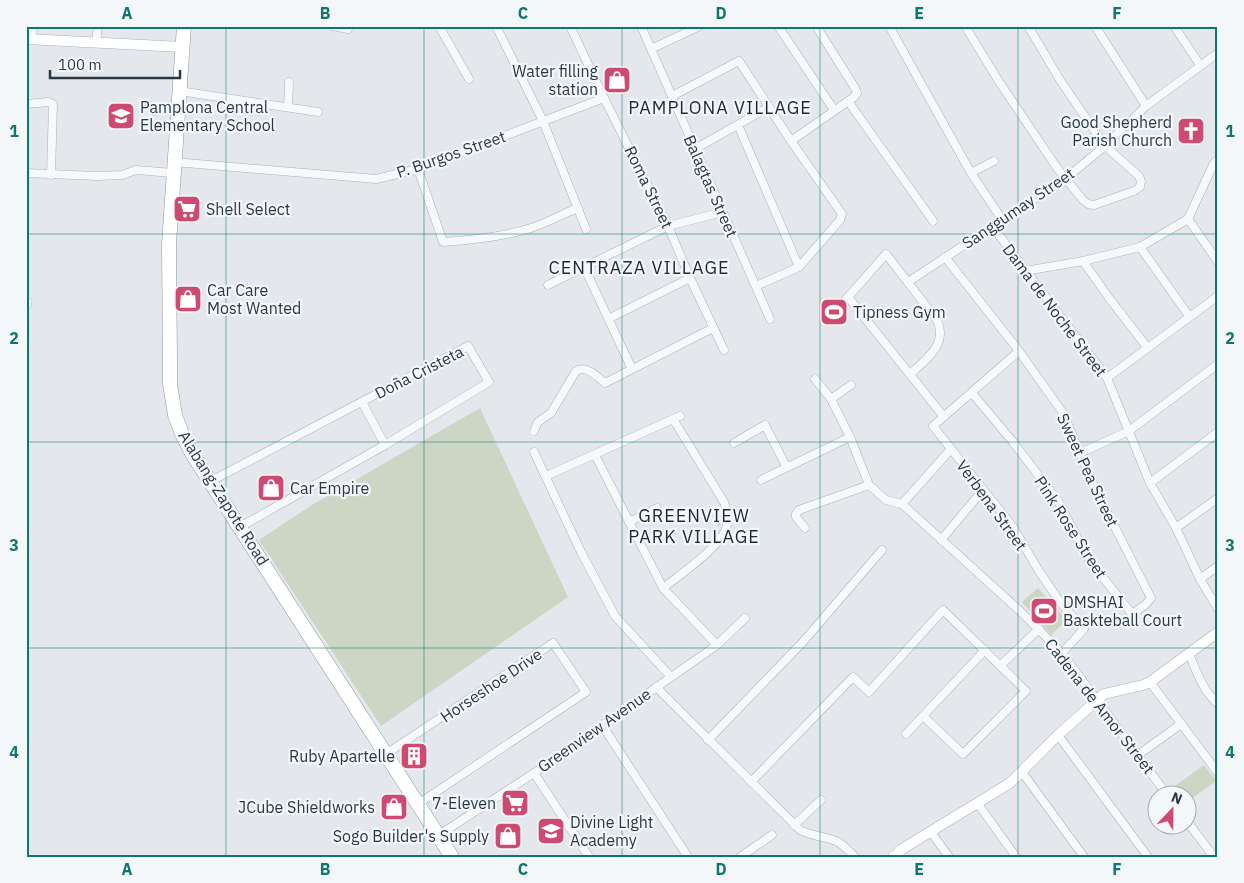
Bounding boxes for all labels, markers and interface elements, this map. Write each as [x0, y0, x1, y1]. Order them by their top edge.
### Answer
text: A [122, 3, 133, 23]
text: B [320, 3, 331, 23]
text: C [518, 3, 528, 23]
text: D [715, 3, 727, 23]
text: E [914, 3, 924, 23]
text: F [1112, 3, 1122, 23]
scale bar [50, 48, 180, 80]
text: 100 m [58, 55, 102, 74]
place label: Water filling station [512, 61, 599, 99]
shop icon: Water filling station [602, 65, 632, 95]
district label: PAMPLONA VILLAGE [628, 96, 812, 119]
place label: Pamplona Central Elementary School [140, 97, 275, 135]
school or university icon: Pamplona Central Elementary School [106, 101, 136, 131]
place label: Good Shepherd Parish Church [1061, 112, 1172, 150]
church icon: Good Shepherd Parish Church [1176, 116, 1206, 146]
text: 1 [9, 121, 19, 141]
text: 1 [1225, 121, 1235, 141]
street label: P. Burgos Street [394, 126, 508, 182]
street label: Balagtas Street [680, 132, 742, 240]
street label: Roma Street [620, 143, 678, 231]
street label: Sanggumay Street [958, 163, 1078, 253]
supermarket icon: Shell Select [172, 194, 202, 224]
place label: Shell Select [206, 199, 290, 219]
street label: Dama de Noche Street [998, 240, 1112, 380]
district label: CENTRAZA VILLAGE [549, 256, 729, 279]
place label: Car Care Most Wanted [207, 280, 301, 318]
shop icon: Car Care Most Wanted [173, 284, 203, 314]
sports icon: Tipness Gym [819, 297, 849, 327]
place label: Tipness Gym [853, 302, 946, 322]
text: 2 [9, 328, 19, 348]
text: 2 [1225, 328, 1235, 348]
street label: Doña Cristeta [371, 341, 467, 403]
street label: Sweet Pea Street [1053, 410, 1123, 530]
street label: Alabang-Zapote Road [174, 427, 274, 569]
street label: Verbena Street [952, 456, 1032, 554]
street label: Pink Rose Street [1030, 472, 1112, 582]
shop icon: Car Empire [256, 473, 286, 503]
place label: Car Empire [290, 478, 369, 498]
district label: GREENVIEW PARK VILLAGE [628, 504, 760, 548]
text: 3 [9, 535, 19, 555]
text: 3 [1225, 535, 1235, 555]
place label: DMSHAI Baskteball Court [1063, 592, 1182, 630]
sports icon: DMSHAI Baskteball Court [1029, 596, 1059, 626]
street label: Cadena de Amor Street [1041, 634, 1159, 778]
street label: Horseshoe Drive [436, 644, 546, 726]
street label: Greenview Avenue [534, 683, 655, 776]
building icon: Ruby Apartelle [399, 741, 429, 771]
text: 4 [9, 742, 19, 762]
text: 4 [1225, 742, 1235, 762]
place label: Ruby Apartelle [289, 746, 395, 766]
north arrow [1146, 786, 1196, 836]
supermarket icon: 7-Eleven [500, 788, 530, 818]
text: N [1169, 788, 1185, 808]
shop icon: JCube Shieldworks [379, 792, 409, 822]
place label: 7-Eleven [432, 793, 496, 813]
place label: JCube Shieldworks [238, 797, 375, 817]
place label: Divine Light Academy [570, 812, 653, 850]
school or university icon: Divine Light Academy [536, 816, 566, 846]
shop icon: Sogo Builder's Supply [493, 821, 523, 851]
place label: Sogo Builder's Supply [333, 826, 489, 846]
text: A [122, 859, 133, 879]
text: B [320, 859, 331, 879]
text: C [518, 859, 528, 879]
text: D [715, 859, 727, 879]
text: E [914, 859, 924, 879]
text: F [1112, 859, 1122, 879]

